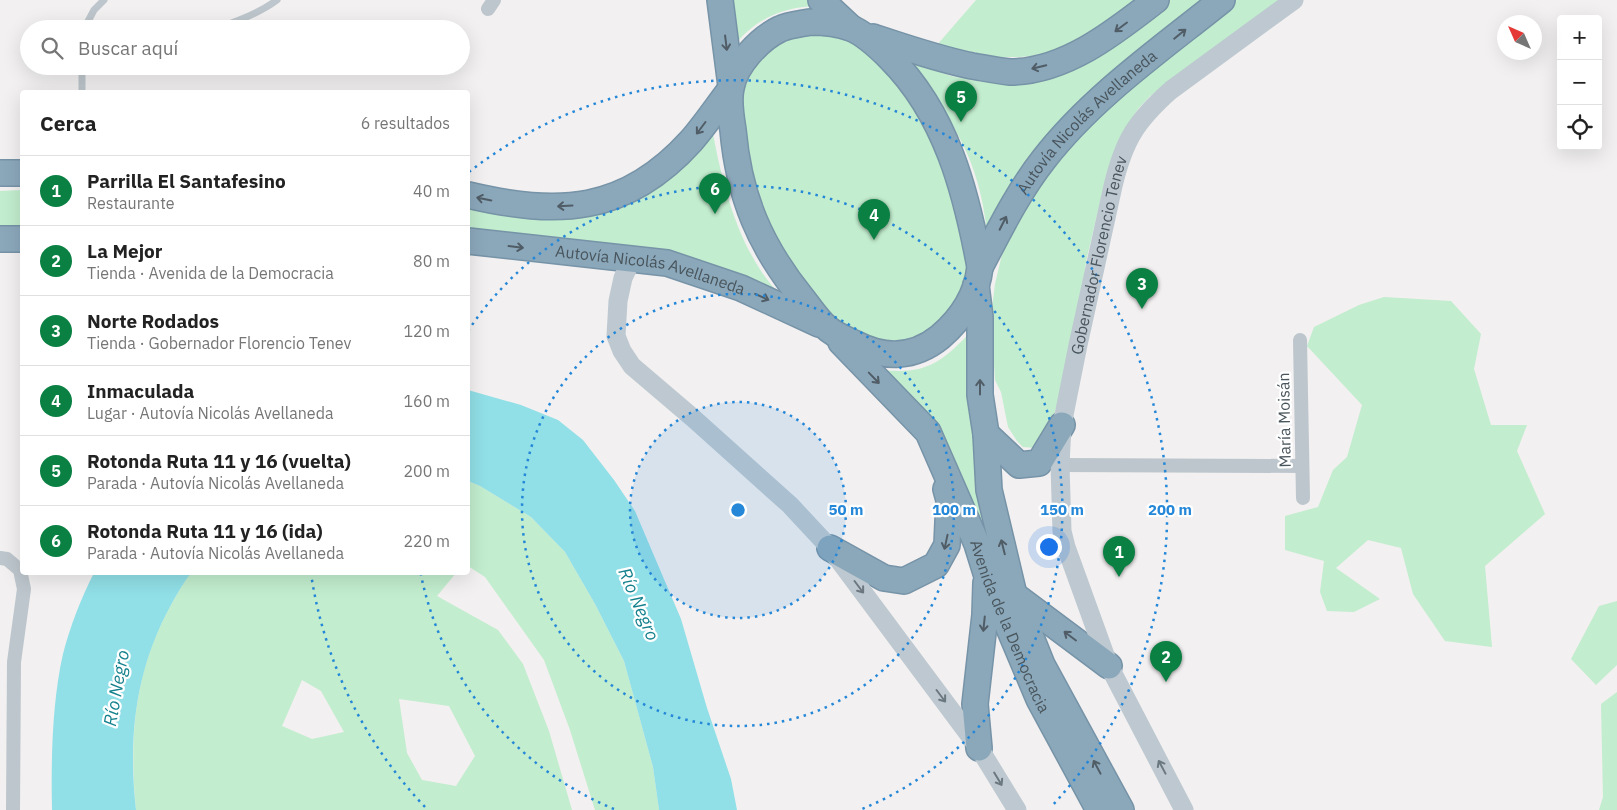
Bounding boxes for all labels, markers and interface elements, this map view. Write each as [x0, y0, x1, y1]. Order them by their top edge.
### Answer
north arrow [1497, 15, 1542, 60]
map controls [1557, 15, 1602, 150]
button: + [1557, 15, 1602, 60]
search box [20, 20, 470, 75]
one-way arrow [1114, 22, 1128, 32]
one-way arrow [1173, 29, 1186, 40]
icon: search [38, 34, 66, 62]
one-way arrow [721, 35, 731, 51]
text: Buscar aquí [78, 36, 178, 60]
street label: Autovía Nicolás Avellaneda [1012, 45, 1161, 198]
button: − [1557, 60, 1602, 105]
one-way arrow [1031, 63, 1047, 72]
pin: 5 [945, 81, 977, 122]
button: locate [1557, 105, 1602, 150]
text: Cerca [40, 109, 97, 137]
text: 6 resultados [361, 113, 450, 133]
one-way arrow [695, 121, 706, 134]
street label: Gobernador Florencio Tenev [1066, 153, 1131, 356]
text: Parrilla El Santafesino [87, 169, 286, 193]
pin: 6 [699, 173, 731, 214]
text: 1 [51, 181, 61, 201]
text: 40 m [413, 181, 450, 201]
text: Restaurante [87, 193, 175, 213]
one-way arrow [477, 193, 493, 203]
pin: 4 [858, 199, 890, 240]
one-way arrow [557, 201, 573, 210]
one-way arrow [998, 216, 1008, 231]
text: La Mejor [87, 239, 163, 263]
street label: Autovía Nicolás Avellaneda [554, 241, 748, 299]
one-way arrow [508, 242, 524, 252]
text: 2 [51, 251, 61, 271]
text: 80 m [413, 251, 450, 271]
text: Tienda · Avenida de la Democracia [87, 263, 334, 283]
pin: 3 [1126, 268, 1158, 309]
one-way arrow [754, 292, 769, 302]
text: Norte Rodados [87, 309, 219, 333]
text: 3 [51, 321, 61, 341]
text: 120 m [403, 321, 450, 341]
text: Tienda · Gobernador Florencio Tenev [87, 333, 351, 353]
one-way arrow [868, 372, 880, 384]
street label: María Moisán [1273, 372, 1295, 468]
text: Inmaculada [87, 379, 194, 403]
one-way arrow [976, 379, 985, 395]
text: 4 [51, 391, 61, 411]
text: 160 m [403, 391, 450, 411]
text: Lugar · Autovía Nicolás Avellaneda [87, 403, 333, 423]
text: Rotonda Ruta 11 y 16 (vuelta) [87, 449, 351, 473]
text: 5 [51, 461, 61, 481]
text: 200 m [403, 461, 450, 481]
text: Parada · Autovía Nicolás Avellaneda [87, 473, 344, 493]
text: 50 m [829, 500, 863, 519]
text: 100 m [932, 500, 976, 519]
text: 150 m [1040, 500, 1084, 519]
text: 200 m [1148, 500, 1192, 519]
centre of rings [729, 501, 747, 519]
text: Rotonda Ruta 11 y 16 (ida) [87, 519, 323, 543]
text: 6 [51, 531, 61, 551]
text: 220 m [403, 531, 450, 551]
one-way arrow [941, 533, 950, 549]
your location [1036, 534, 1062, 560]
pin: 1 [1103, 536, 1135, 577]
street label: Avenida de la Democracia [966, 537, 1055, 717]
one-way arrow [997, 540, 1007, 556]
text: Parada · Autovía Nicolás Avellaneda [87, 543, 344, 563]
water label: Río Negro [613, 564, 665, 644]
one-way arrow [854, 580, 865, 593]
one-way arrow [979, 616, 989, 632]
one-way arrow [1064, 631, 1077, 642]
pin: 2 [1150, 641, 1182, 682]
water label: Río Negro [98, 648, 134, 728]
one-way arrow [936, 689, 946, 703]
one-way arrow [1157, 759, 1167, 774]
one-way arrow [1092, 760, 1102, 775]
one-way arrow [994, 772, 1004, 786]

